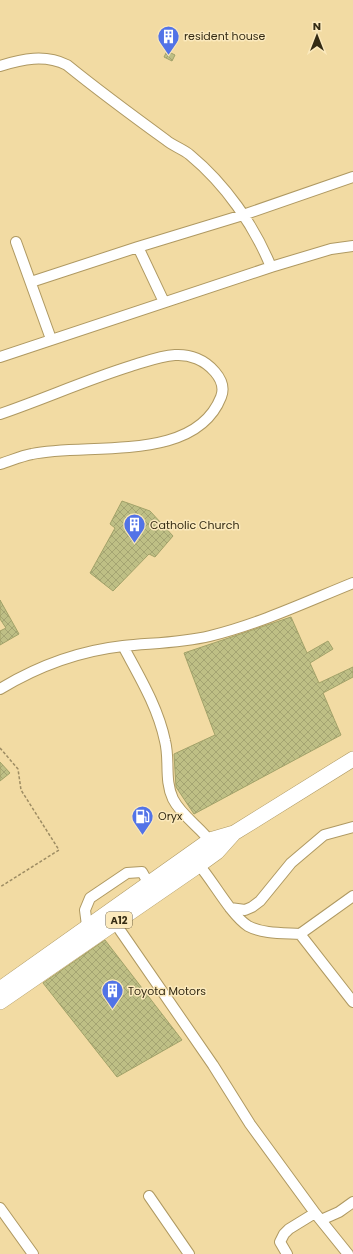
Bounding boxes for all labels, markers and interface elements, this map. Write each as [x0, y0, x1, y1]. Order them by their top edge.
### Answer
north arrow [297, 16, 337, 56]
text: N [313, 18, 321, 34]
building icon: resident house [156, 23, 182, 56]
place label: resident house [184, 28, 265, 44]
building icon: Catholic Church [122, 512, 148, 545]
place label: Catholic Church [150, 517, 239, 533]
fuel station icon: Oryx [130, 803, 156, 836]
place label: Oryx [158, 808, 183, 824]
road number: A12 [106, 912, 132, 928]
building icon: Toyota Motors [100, 978, 126, 1011]
place label: Toyota Motors [128, 983, 206, 999]

